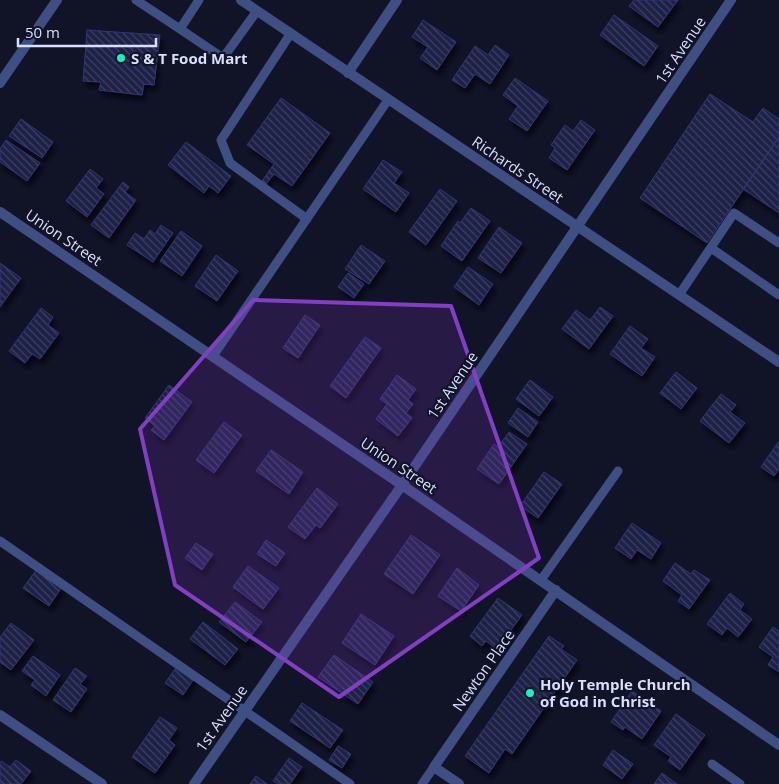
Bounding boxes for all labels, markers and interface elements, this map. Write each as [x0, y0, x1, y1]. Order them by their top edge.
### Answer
street label: 1st Avenue [650, 12, 710, 88]
scale bar [18, 15, 155, 47]
text: 50 m [25, 22, 60, 42]
place label: S & T Food Mart [131, 48, 248, 68]
marker: S & T Food Mart [115, 52, 127, 64]
street label: Richards Street [468, 131, 568, 207]
street label: Union Street [22, 204, 106, 270]
street label: 1st Avenue [422, 347, 482, 423]
street label: Union Street [357, 432, 441, 498]
street label: Newton Place [447, 625, 519, 715]
place label: Holy Temple Church of God in Christ [540, 674, 691, 711]
street label: 1st Avenue [191, 681, 251, 755]
marker: Holy Temple Church of God in Christ [524, 687, 536, 699]

